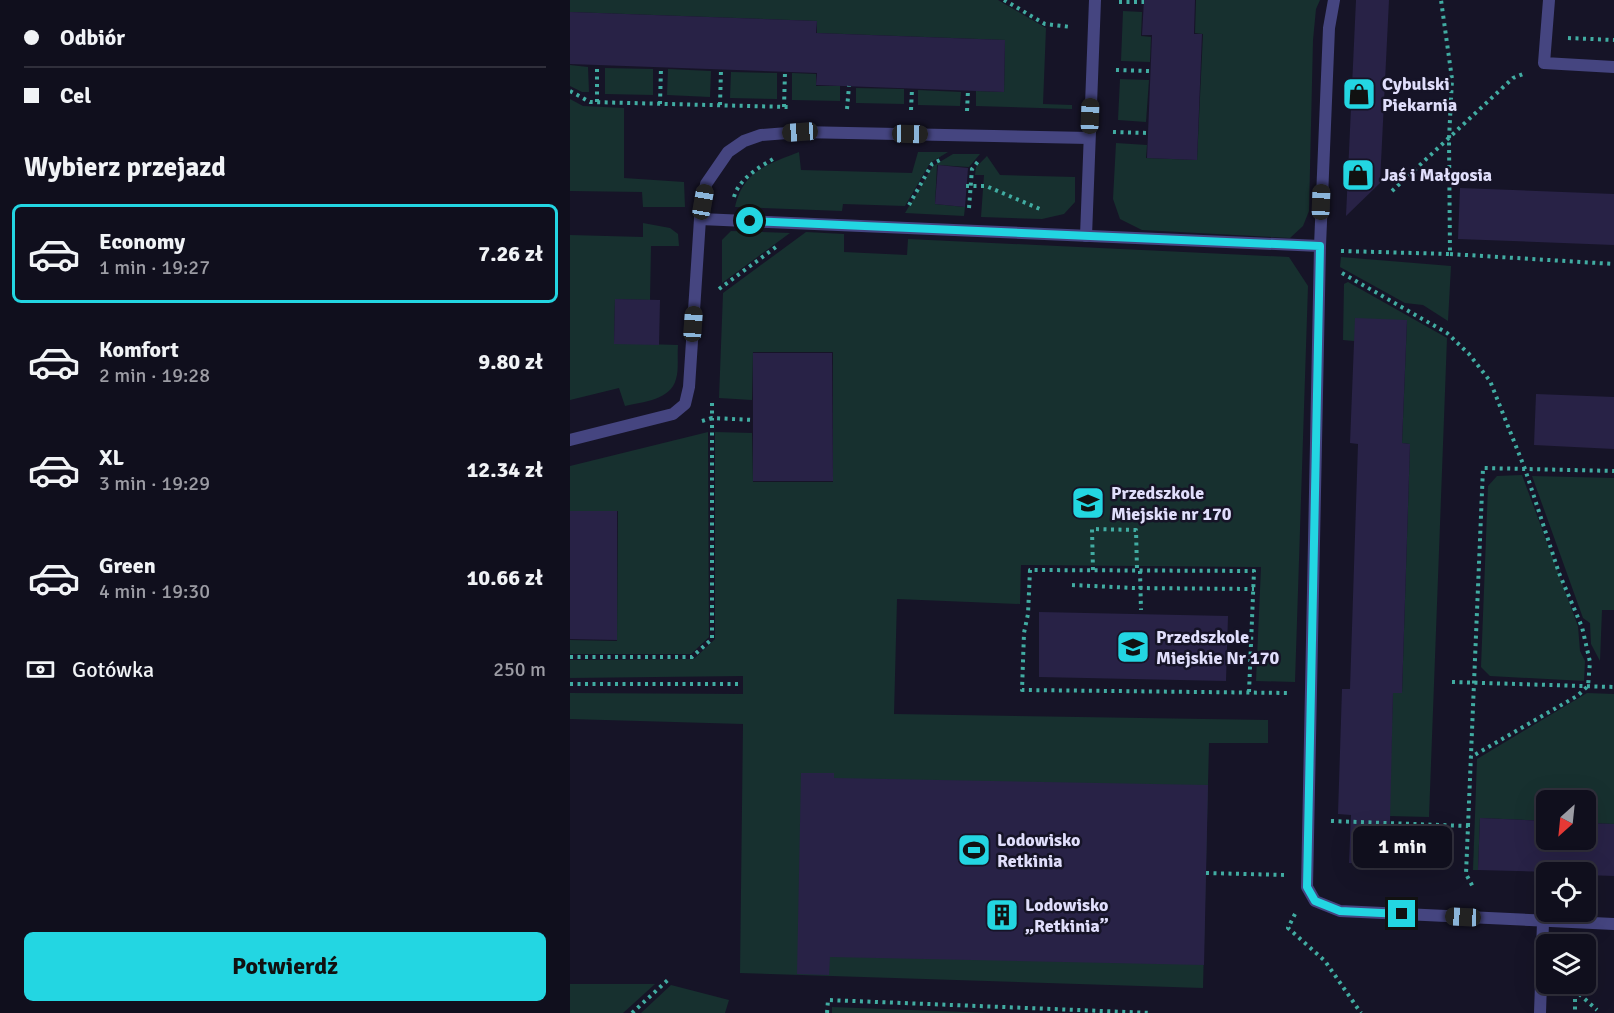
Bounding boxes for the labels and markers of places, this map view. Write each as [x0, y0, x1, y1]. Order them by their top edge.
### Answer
place label: Cybulski Piekarnia [1382, 73, 1457, 116]
shop icon: Cybulski Piekarnia [1341, 76, 1377, 112]
shop icon: Jaś i Małgosia [1340, 157, 1376, 193]
place label: Jaś i Małgosia [1381, 164, 1492, 186]
place label: Przedszkole Miejskie nr 170 [1111, 482, 1232, 525]
school or university icon: Przedszkole Miejskie nr 170 [1070, 485, 1106, 521]
place label: Przedszkole Miejskie Nr 170 [1156, 626, 1279, 669]
school or university icon: Przedszkole Miejskie Nr 170 [1115, 629, 1151, 665]
place label: Lodowisko Retkinia [997, 829, 1081, 872]
sports icon: Lodowisko Retkinia [956, 832, 992, 868]
place label: Lodowisko „Retkinia” [1025, 894, 1109, 937]
building icon: Lodowisko „Retkinia” [984, 897, 1020, 933]

